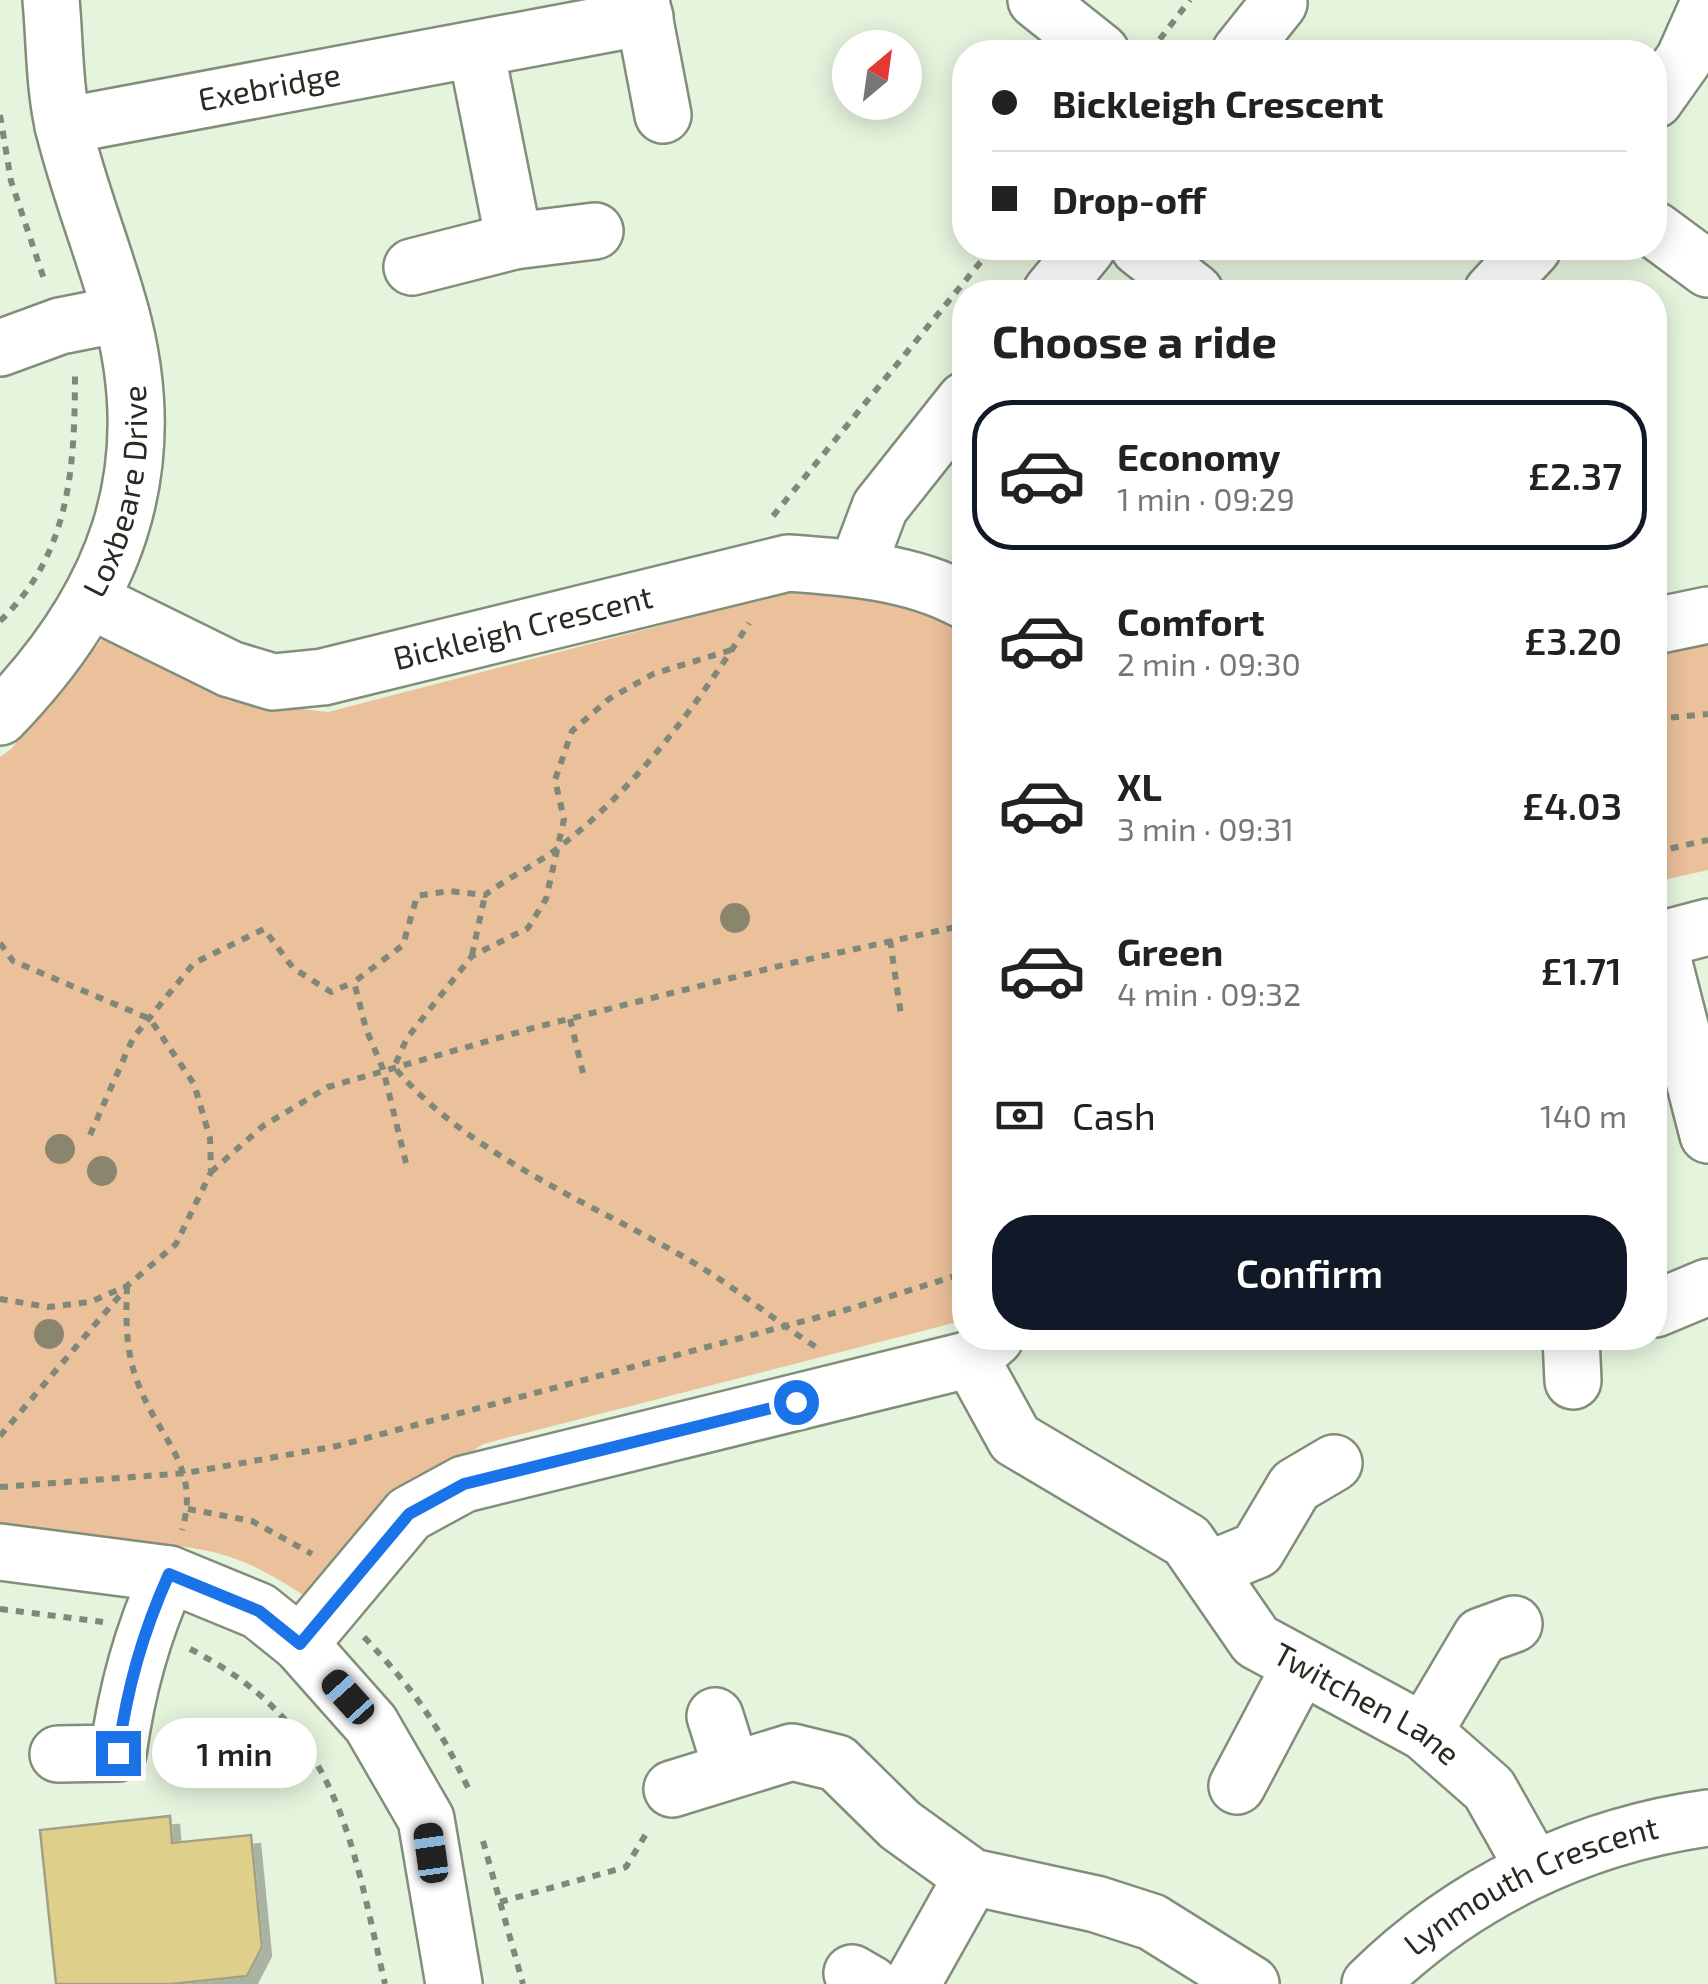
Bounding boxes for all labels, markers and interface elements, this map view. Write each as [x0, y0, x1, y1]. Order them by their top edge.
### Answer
north arrow [832, 30, 922, 120]
map controls [832, 30, 922, 120]
street label: Exebridge [195, 53, 343, 117]
text: Bickleigh Crescent [1052, 80, 1384, 126]
text: Drop-off [1052, 176, 1206, 222]
text: Choose a ride [992, 313, 1277, 367]
street label: Loxbeare Drive [74, 384, 153, 603]
icon: car [997, 430, 1087, 520]
text: Economy [1117, 433, 1281, 479]
text: £2.37 [1528, 452, 1622, 498]
text: 1 min · 09:29 [1117, 479, 1295, 517]
street label: Bickleigh Crescent [389, 576, 656, 676]
icon: car [997, 595, 1087, 685]
text: Comfort [1117, 598, 1265, 644]
text: £3.20 [1524, 617, 1622, 663]
text: 2 min · 09:30 [1117, 644, 1301, 682]
icon: car [997, 760, 1087, 850]
text: XL [1117, 763, 1162, 809]
text: £4.03 [1522, 782, 1622, 828]
text: 3 min · 09:31 [1117, 809, 1294, 847]
icon: car [997, 925, 1087, 1015]
text: Green [1117, 928, 1223, 974]
text: £1.71 [1541, 947, 1622, 993]
text: 4 min · 09:32 [1117, 974, 1301, 1012]
icon: cash [992, 1088, 1047, 1143]
text: Cash [1072, 1092, 1156, 1138]
text: 140 m [1540, 1096, 1627, 1134]
button: Confirm [992, 1215, 1627, 1330]
route start [774, 1380, 819, 1425]
street label: Twitchen Lane [1268, 1633, 1469, 1772]
car [317, 1665, 379, 1729]
callout: 1 min [153, 1718, 318, 1788]
route end [96, 1731, 141, 1776]
text: 1 min [197, 1734, 272, 1772]
street label: Lynmouth Crescent [1395, 1807, 1662, 1962]
car [412, 1821, 450, 1885]

